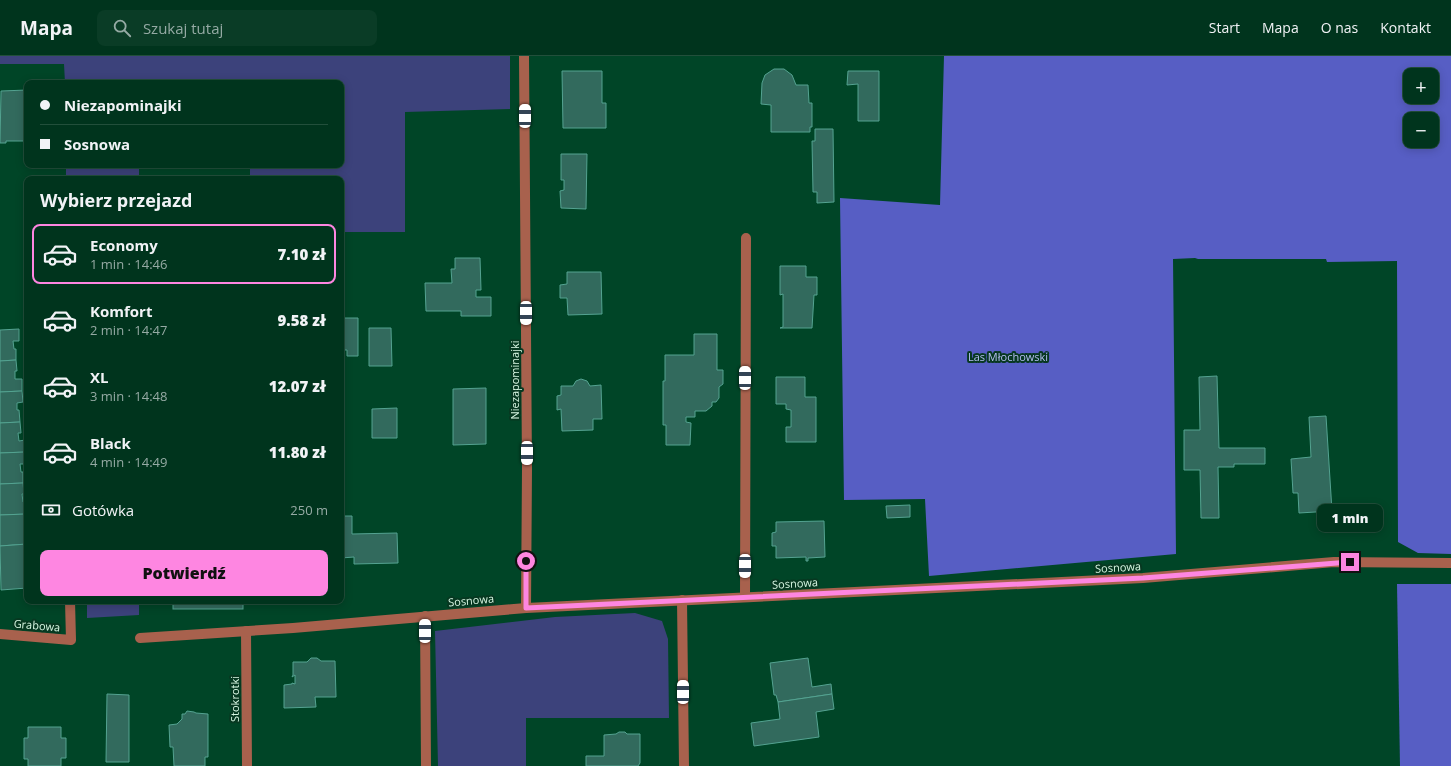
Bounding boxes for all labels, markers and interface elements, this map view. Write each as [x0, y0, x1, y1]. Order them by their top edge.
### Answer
search box [97, 10, 377, 46]
text: Mapa [20, 15, 73, 41]
icon: search [111, 17, 133, 39]
text: Szukaj tutaj [143, 18, 223, 38]
text: Start [1209, 18, 1240, 37]
text: Mapa [1262, 18, 1299, 37]
text: O nas [1321, 18, 1358, 37]
text: Kontakt [1380, 18, 1431, 37]
map controls [1403, 68, 1439, 148]
button: + [1403, 68, 1439, 104]
text: Niezapominajki [64, 95, 181, 115]
car [519, 104, 531, 128]
button: − [1403, 112, 1439, 148]
text: Sosnowa [64, 134, 130, 154]
text: Wybierz przejazd [40, 188, 192, 212]
text: Economy [90, 235, 158, 255]
icon: car [42, 236, 78, 272]
text: 7.10 zł [278, 244, 326, 264]
text: 1 min · 14:46 [90, 255, 167, 273]
text: Komfort [90, 301, 152, 321]
car [520, 301, 532, 325]
icon: car [42, 302, 78, 338]
text: 9.58 zł [278, 310, 326, 330]
text: 2 min · 14:47 [90, 321, 167, 339]
street label: Niezapominajki [507, 340, 522, 420]
park label: Las Młochowski [968, 349, 1048, 364]
car [739, 366, 751, 390]
text: XL [90, 367, 108, 387]
icon: car [42, 368, 78, 404]
text: 12.07 zł [269, 376, 326, 396]
text: 3 min · 14:48 [90, 387, 167, 405]
text: Black [90, 433, 131, 453]
icon: car [42, 434, 78, 470]
car [521, 441, 533, 465]
text: 11.80 zł [269, 442, 326, 462]
text: 4 min · 14:49 [90, 453, 167, 471]
icon: cash [40, 499, 62, 521]
text: Gotówka [72, 500, 134, 520]
text: 250 m [290, 501, 328, 519]
callout: 1 min [1317, 504, 1383, 532]
text: 1 min [1332, 509, 1368, 527]
button: Potwierdź [40, 550, 328, 596]
route start [517, 552, 535, 570]
route end [1341, 553, 1359, 571]
car [739, 554, 751, 578]
street label: Sosnowa [1095, 558, 1141, 576]
street label: Sosnowa [772, 574, 818, 592]
street label: Sosnowa [447, 591, 495, 609]
street label: Grabowa [13, 615, 61, 635]
car [419, 619, 431, 643]
street label: Stokrotki [227, 676, 242, 722]
car [677, 680, 689, 704]

